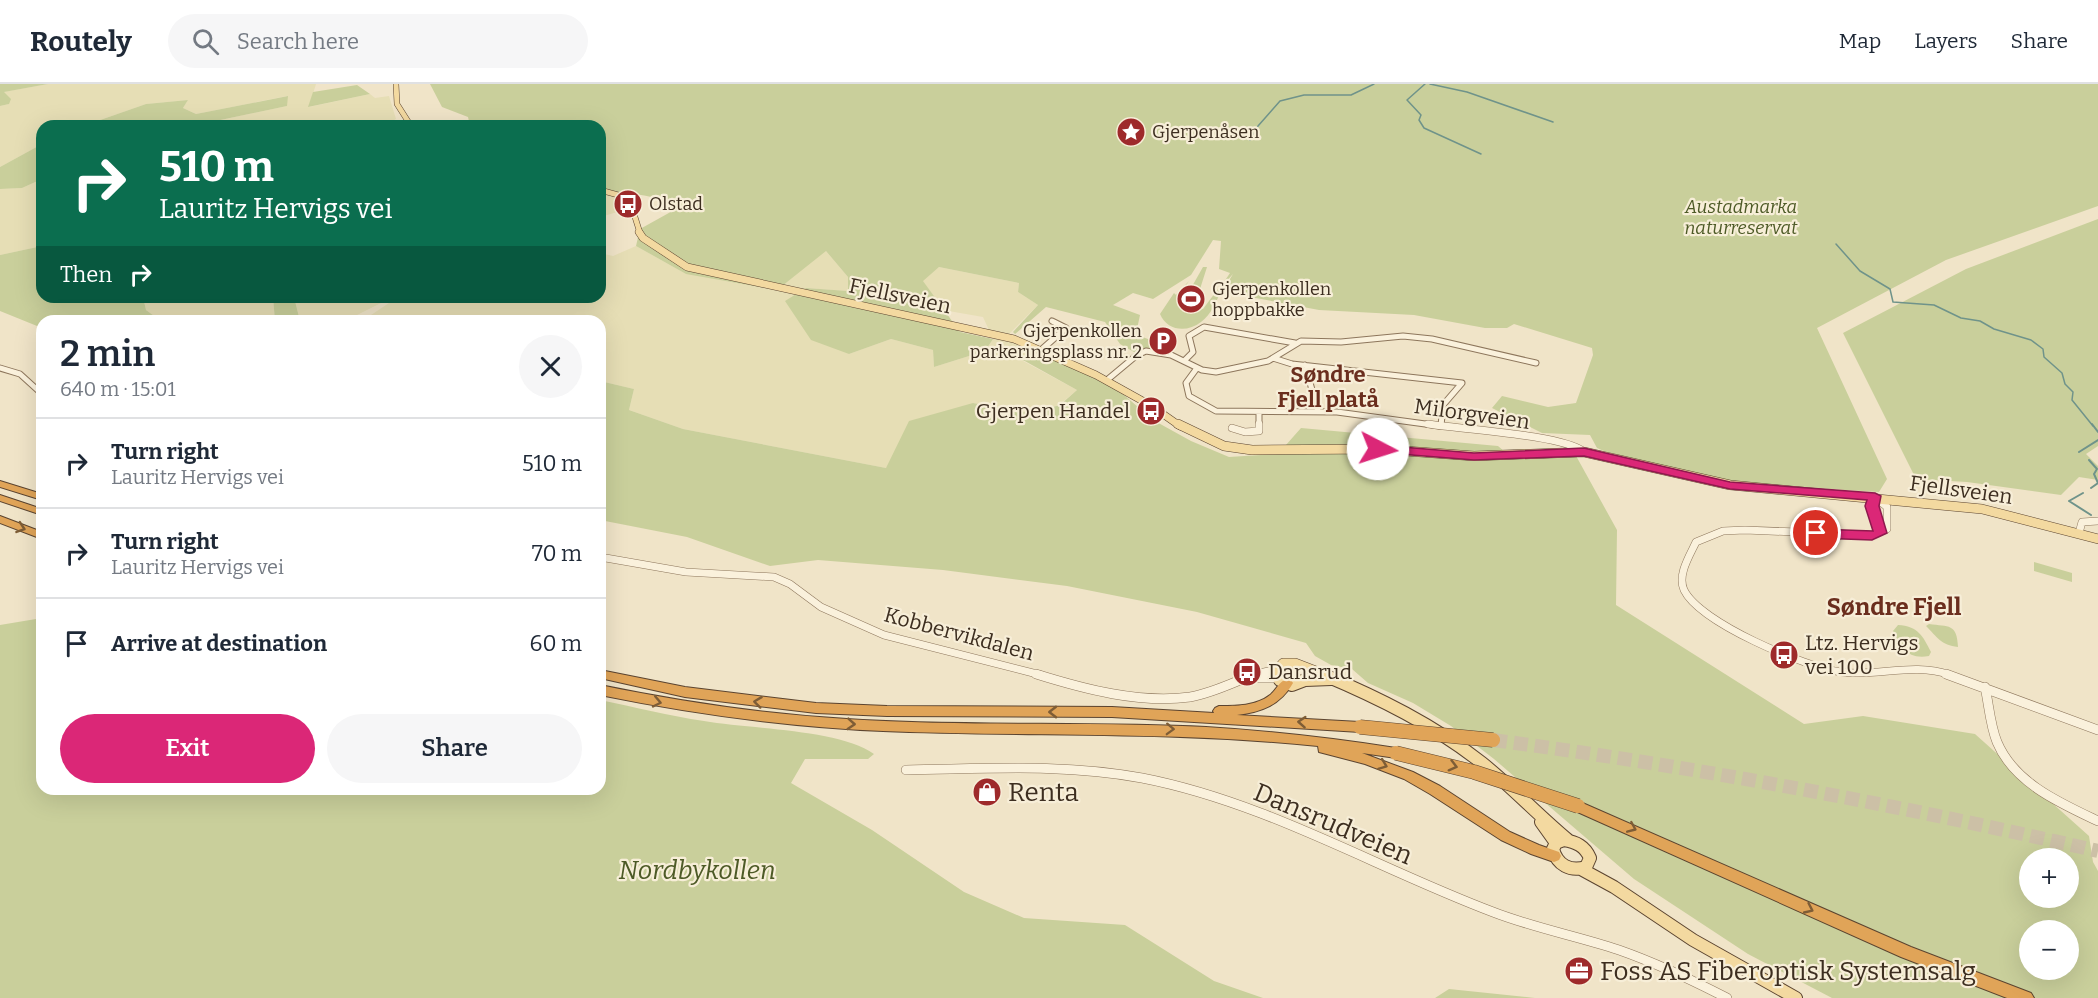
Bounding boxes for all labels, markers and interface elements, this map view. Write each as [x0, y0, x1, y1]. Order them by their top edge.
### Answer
search box [168, 14, 588, 68]
text: Routely [30, 25, 132, 58]
icon: search [189, 25, 222, 58]
text: Search here [237, 28, 359, 55]
text: Map [1839, 28, 1881, 54]
text: Layers [1914, 28, 1978, 54]
text: Share [2011, 28, 2068, 54]
place icon: Gjerpenåsen [1115, 116, 1147, 148]
place label: Gjerpenåsen [1152, 121, 1260, 143]
text: 510 m [159, 142, 274, 192]
icon: right [60, 144, 138, 222]
bus stop icon: Olstad [612, 188, 644, 220]
text: Lauritz Hervigs vei [159, 193, 393, 225]
place label: Olstad [649, 193, 703, 215]
park label: Austadmarka naturreservat [1684, 196, 1798, 239]
icon: right [124, 258, 157, 291]
text: Then [60, 261, 112, 288]
street label: Fjellsveien [847, 272, 953, 320]
place label: Gjerpenkollen hoppbakke [1212, 278, 1332, 321]
sports icon: Gjerpenkollen hoppbakke [1175, 283, 1207, 315]
place label: Gjerpenkollen parkeringsplass nr. 2 [970, 320, 1143, 363]
parking icon: Gjerpenkollen parkeringsplass nr. 2 [1147, 325, 1179, 357]
text: 2 min [60, 332, 155, 376]
button: close [519, 335, 582, 398]
district label: Søndre Fjell platå [1277, 361, 1379, 413]
text: 640 m · 15:01 [60, 377, 176, 401]
street label: Milorgveien [1412, 393, 1532, 435]
bus stop icon: Gjerpen Handel [1135, 395, 1167, 427]
place label: Gjerpen Handel [976, 398, 1130, 424]
position arrow [1346, 417, 1410, 481]
text: Turn right [111, 438, 219, 465]
icon: right [60, 447, 93, 480]
text: 510 m [522, 450, 582, 477]
text: Lauritz Hervigs vei [111, 465, 284, 489]
street label: Fjellsveien [1908, 470, 2014, 510]
pin [1790, 507, 1841, 558]
icon: arrive [1799, 516, 1832, 549]
one-way arrow [15, 521, 26, 534]
text: Turn right [111, 528, 219, 555]
icon: right [60, 537, 93, 570]
text: 70 m [532, 540, 582, 567]
text: Lauritz Hervigs vei [111, 555, 284, 579]
district label: Søndre Fjell [1827, 593, 1962, 621]
street label: Kobbervikdalen [881, 601, 1037, 667]
icon: arrive [60, 627, 93, 660]
text: Arrive at destination [111, 630, 327, 657]
text: 60 m [530, 630, 582, 657]
place label: Ltz. Hervigs vei 100 [1804, 630, 1918, 680]
bus stop icon: Ltz. Hervigs vei 100 [1768, 639, 1800, 671]
bus stop icon: Dansrud [1231, 656, 1263, 688]
place label: Dansrud [1268, 659, 1352, 685]
one-way arrow [652, 695, 662, 708]
one-way arrow [753, 696, 763, 709]
one-way arrow [1049, 706, 1058, 718]
button: Exit [60, 714, 315, 783]
button: Share [327, 714, 582, 783]
one-way arrow [1297, 716, 1306, 729]
one-way arrow [846, 717, 855, 730]
one-way arrow [1166, 723, 1175, 736]
one-way arrow [1377, 757, 1388, 770]
one-way arrow [1448, 759, 1458, 772]
shop icon: Renta [971, 776, 1003, 808]
place label: Renta [1008, 777, 1079, 808]
street label: Dansrudveien [1249, 777, 1418, 872]
one-way arrow [1625, 821, 1636, 833]
map controls [2019, 848, 2079, 980]
button: + [2019, 848, 2079, 908]
park label: Nordbykollen [618, 855, 776, 886]
one-way arrow [1803, 901, 1814, 913]
button: − [2019, 920, 2079, 980]
office icon: Foss AS Fiberoptisk Systemsalg [1563, 955, 1595, 987]
place label: Foss AS Fiberoptisk Systemsalg [1600, 956, 1976, 987]

